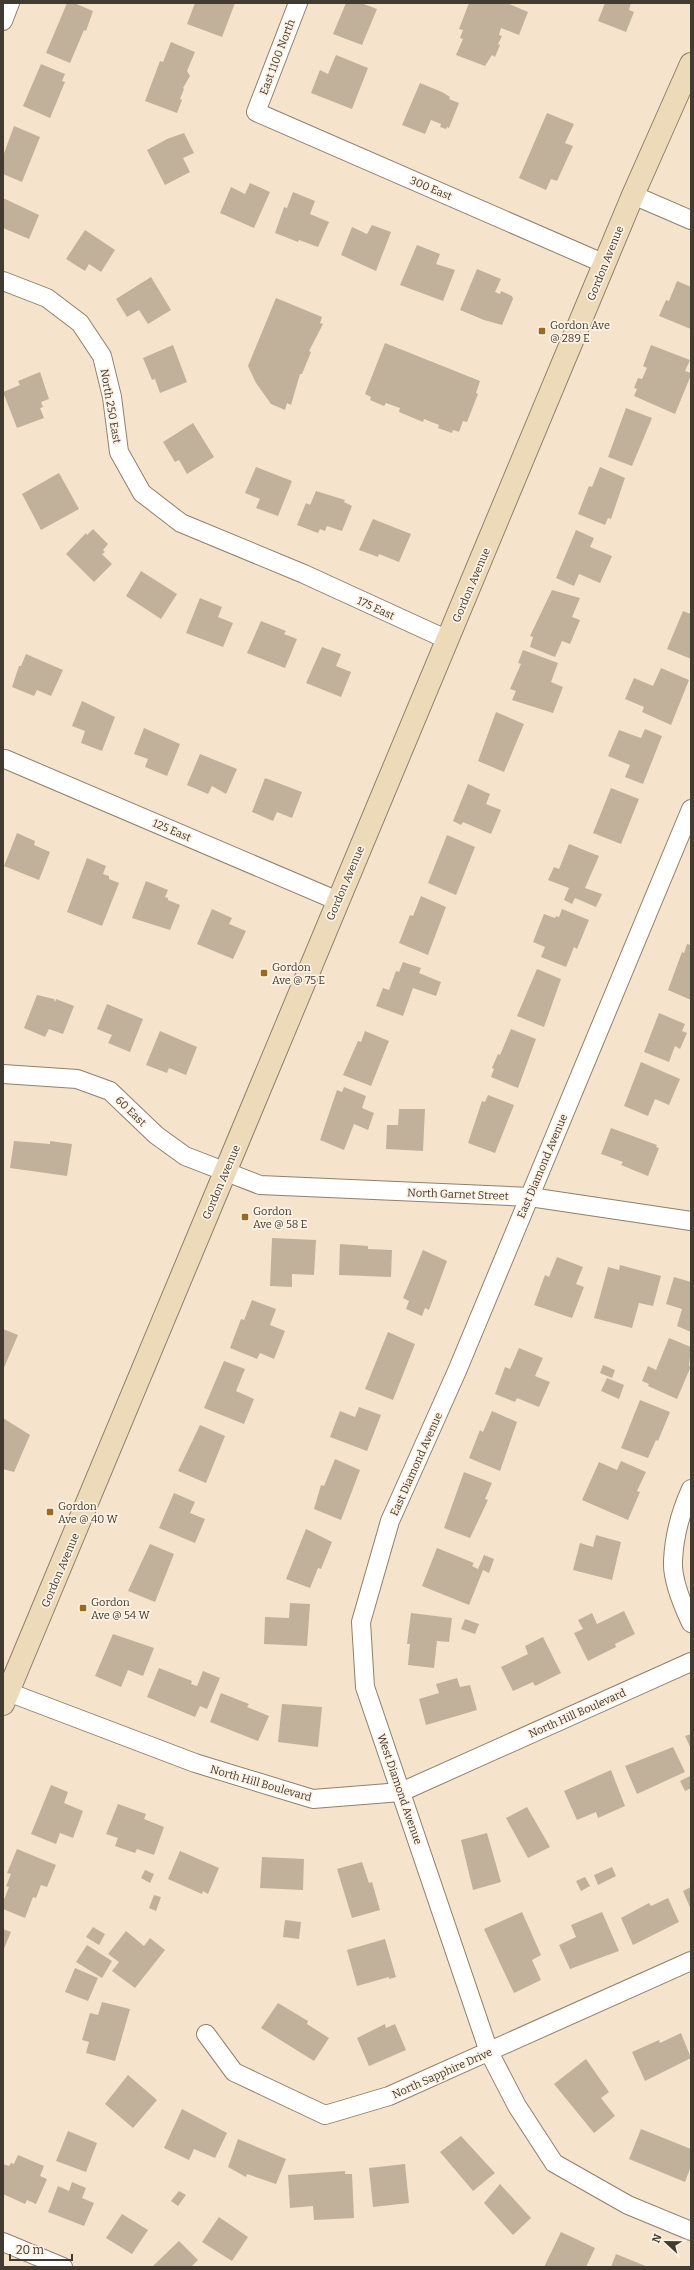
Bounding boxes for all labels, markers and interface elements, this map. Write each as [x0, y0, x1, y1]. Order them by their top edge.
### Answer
street label: East 1100 North [257, 17, 298, 97]
street label: 300 East [408, 174, 454, 203]
street label: Gordon Avenue [585, 224, 626, 303]
place label: Gordon Ave @ 289 E [550, 319, 610, 345]
marker: Gordon Ave @ 289 E [537, 326, 547, 336]
street label: North 250 East [98, 368, 123, 444]
street label: Gordon Avenue [450, 546, 493, 624]
street label: 175 East [355, 594, 397, 623]
street label: 125 East [151, 817, 193, 844]
street label: Gordon Avenue [324, 844, 367, 922]
place label: Gordon Ave @ 75 E [272, 961, 325, 987]
marker: Gordon Ave @ 75 E [259, 968, 269, 978]
street label: 60 East [113, 1094, 149, 1129]
street label: East Diamond Avenue [515, 1112, 570, 1220]
street label: Gordon Avenue [200, 1143, 243, 1221]
street label: North Garnet Street [407, 1186, 509, 1203]
place label: Gordon Ave @ 58 E [253, 1205, 308, 1231]
marker: Gordon Ave @ 58 E [240, 1212, 250, 1222]
street label: East Diamond Avenue [388, 1410, 445, 1518]
place label: Gordon Ave @ 40 W [58, 1500, 119, 1526]
marker: Gordon Ave @ 40 W [45, 1507, 55, 1517]
street label: Gordon Avenue [39, 1531, 82, 1609]
place label: Gordon Ave @ 54 W [91, 1596, 150, 1622]
marker: Gordon Ave @ 54 W [78, 1603, 88, 1613]
street label: North Hill Boulevard [527, 1686, 628, 1741]
street label: West Diamond Avenue [375, 1732, 425, 1846]
street label: North Hill Boulevard [209, 1763, 314, 1804]
street label: North Sapphire Drive [390, 2046, 494, 2101]
north arrow [646, 2222, 686, 2262]
text: N [650, 2232, 665, 2245]
scale bar [10, 2236, 72, 2262]
text: 20 m [16, 2243, 45, 2257]

